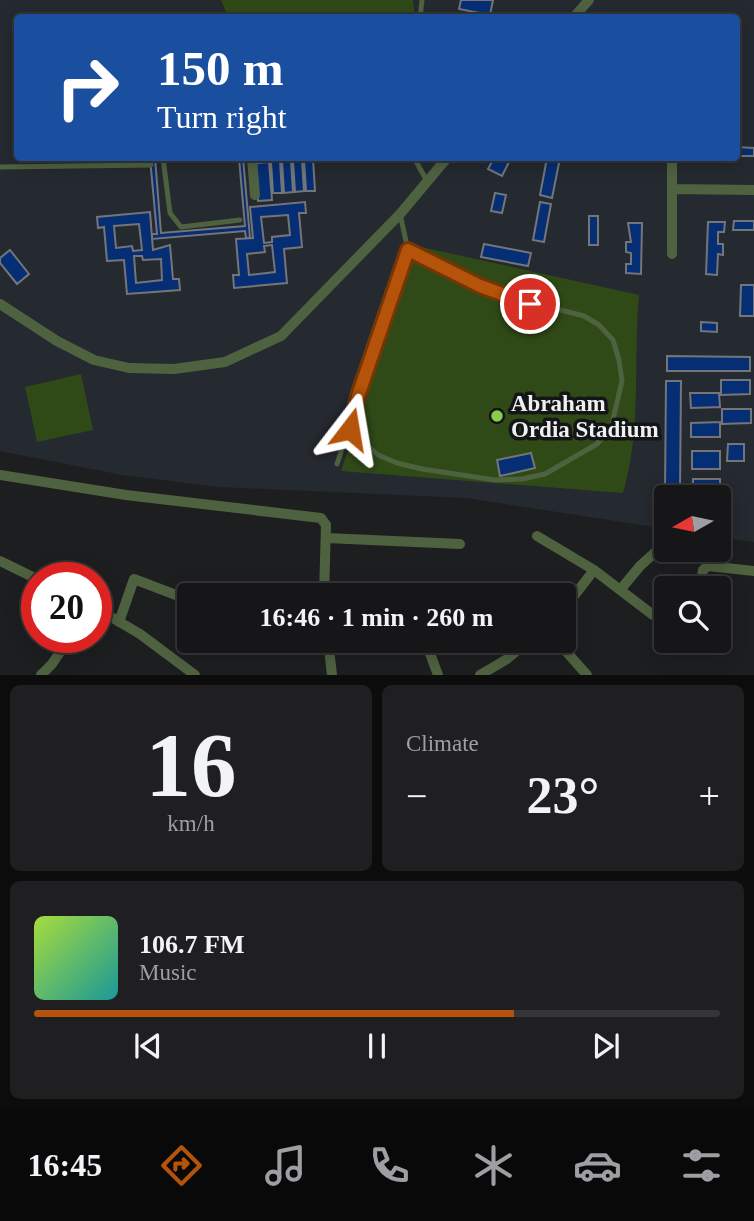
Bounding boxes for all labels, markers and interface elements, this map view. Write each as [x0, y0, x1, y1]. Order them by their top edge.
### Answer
text: 150 m [157, 41, 284, 96]
icon: right [42, 42, 133, 133]
text: Turn right [157, 99, 287, 135]
pin [500, 274, 560, 334]
icon: arrive [511, 285, 549, 323]
place label: Abraham Ordia Stadium [511, 391, 659, 442]
position arrow [313, 392, 387, 466]
marker: Abraham Ordia Stadium [489, 408, 505, 424]
north arrow [654, 485, 732, 562]
map controls [654, 485, 731, 653]
speed limit sign: 20 [21, 562, 112, 653]
button: search [654, 576, 731, 653]
text: 16:46 · 1 min · 260 m [260, 603, 494, 632]
text: 16 [146, 715, 237, 816]
text: Climate [406, 731, 479, 756]
text: 23° [527, 767, 599, 824]
text: − [406, 775, 427, 817]
text: + [699, 775, 720, 817]
text: km/h [167, 811, 215, 836]
text: 106.7 FM [139, 930, 244, 959]
text: Music [139, 960, 197, 985]
icon: previous [129, 1027, 167, 1065]
icon: pause [358, 1027, 396, 1065]
icon: next [587, 1027, 625, 1065]
icon: directions [157, 1141, 206, 1190]
icon: music [261, 1141, 310, 1190]
icon: phone [365, 1141, 414, 1190]
icon: climate [469, 1141, 518, 1190]
icon: car [573, 1141, 622, 1190]
icon: filters [677, 1141, 726, 1190]
text: 16:45 [28, 1147, 102, 1183]

